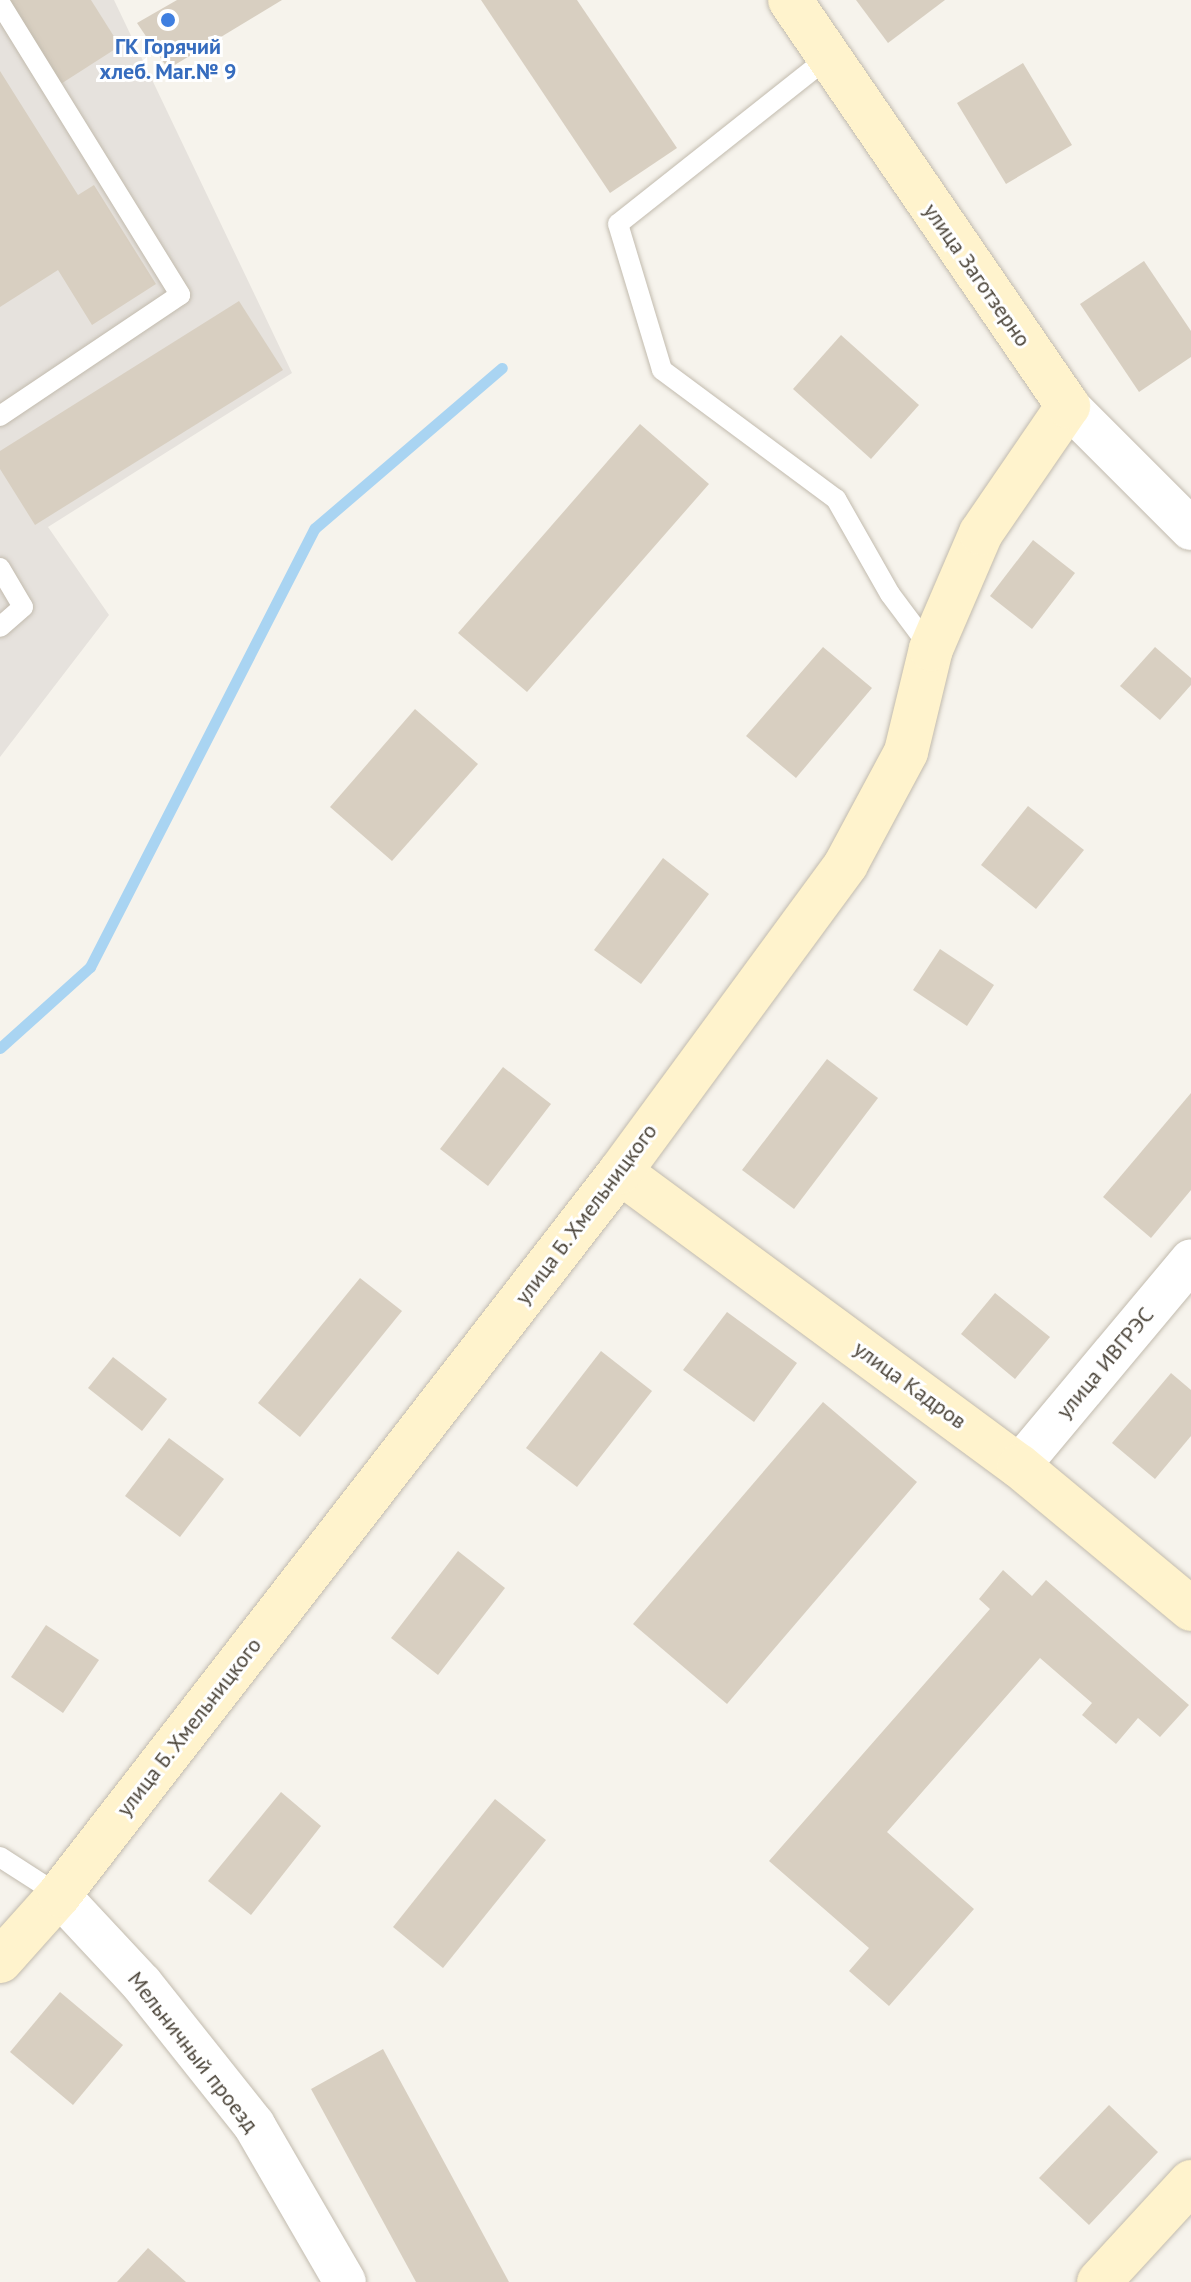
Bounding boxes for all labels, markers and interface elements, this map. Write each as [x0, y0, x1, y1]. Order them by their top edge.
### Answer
marker: ГК Горячий хлеб. Маг.№ 9 [159, 11, 177, 29]
place label: ГК Горячий хлеб. Маг.№ 9 [99, 33, 237, 84]
street label: улица Заготзерно [918, 198, 1036, 352]
street label: улица Б. Хмельницкого [509, 1117, 663, 1311]
street label: улица ИВГРЭС [1051, 1302, 1159, 1424]
street label: улица Кадров [849, 1335, 971, 1435]
street label: улица Б. Хмельницкого [110, 1631, 268, 1823]
street label: Мельничный проезд [122, 1966, 264, 2138]

